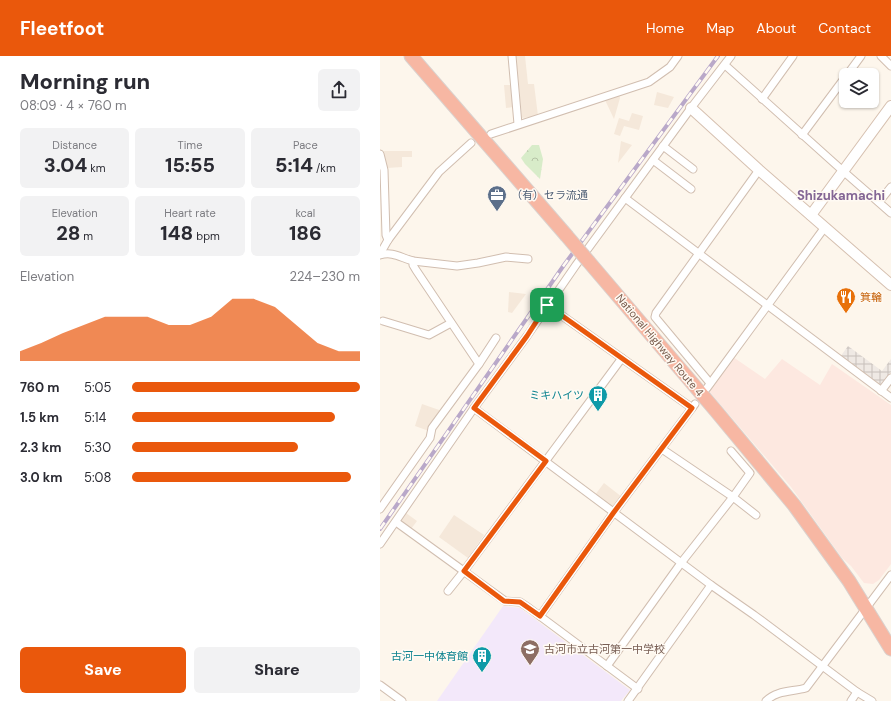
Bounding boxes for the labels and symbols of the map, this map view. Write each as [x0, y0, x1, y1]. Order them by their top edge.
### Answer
office icon: （有）セラ流通 [486, 184, 508, 212]
district label: Shizukamachi [797, 187, 885, 204]
place label: （有）セラ流通 [511, 188, 588, 202]
restaurant icon: 箕輪 [835, 286, 857, 314]
pin [530, 288, 564, 322]
place label: 箕輪 [860, 290, 882, 304]
street label: National Highway Route 4 [613, 291, 707, 399]
building icon: ミキハイツ [587, 384, 609, 412]
place label: ミキハイツ [529, 388, 584, 402]
school or university icon: 古河市立古河第一中学校 [519, 638, 541, 666]
place label: 古河市立古河第一中学校 [544, 642, 665, 656]
building icon: 古河一中体育館 [471, 645, 493, 673]
place label: 古河一中体育館 [391, 649, 468, 663]

